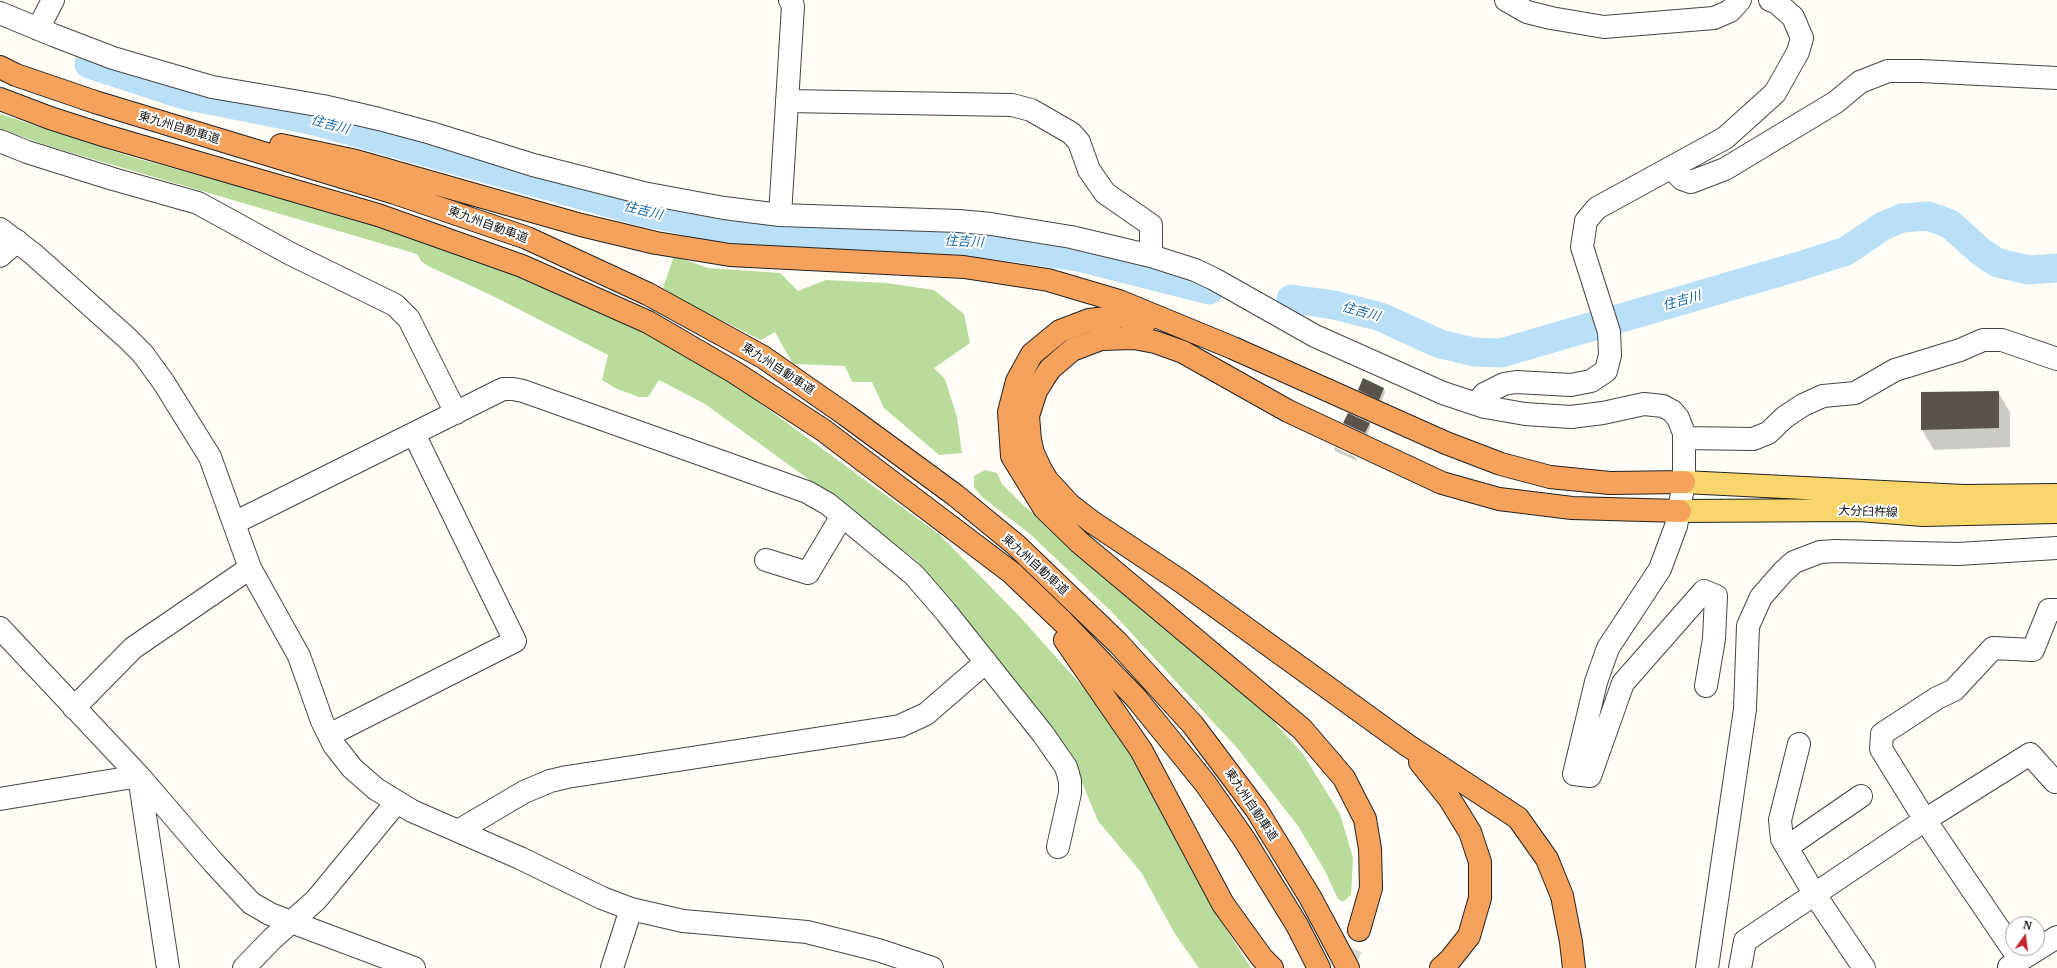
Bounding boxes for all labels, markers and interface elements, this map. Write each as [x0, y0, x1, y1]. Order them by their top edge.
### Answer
street label: 東九州自動車道 [137, 109, 221, 147]
water label: 住吉川 [309, 112, 351, 138]
water label: 住吉川 [622, 199, 664, 223]
street label: 東九州自動車道 [446, 204, 530, 246]
water label: 住吉川 [944, 233, 984, 251]
water label: 住吉川 [1661, 288, 1703, 314]
water label: 住吉川 [1340, 299, 1382, 325]
street label: 東九州自動車道 [739, 340, 817, 398]
street label: 大分臼杵線 [1838, 504, 1898, 520]
street label: 東九州自動車道 [999, 532, 1071, 598]
street label: 東九州自動車道 [1222, 766, 1280, 844]
north arrow [2005, 916, 2045, 956]
text: N [2022, 918, 2033, 933]

